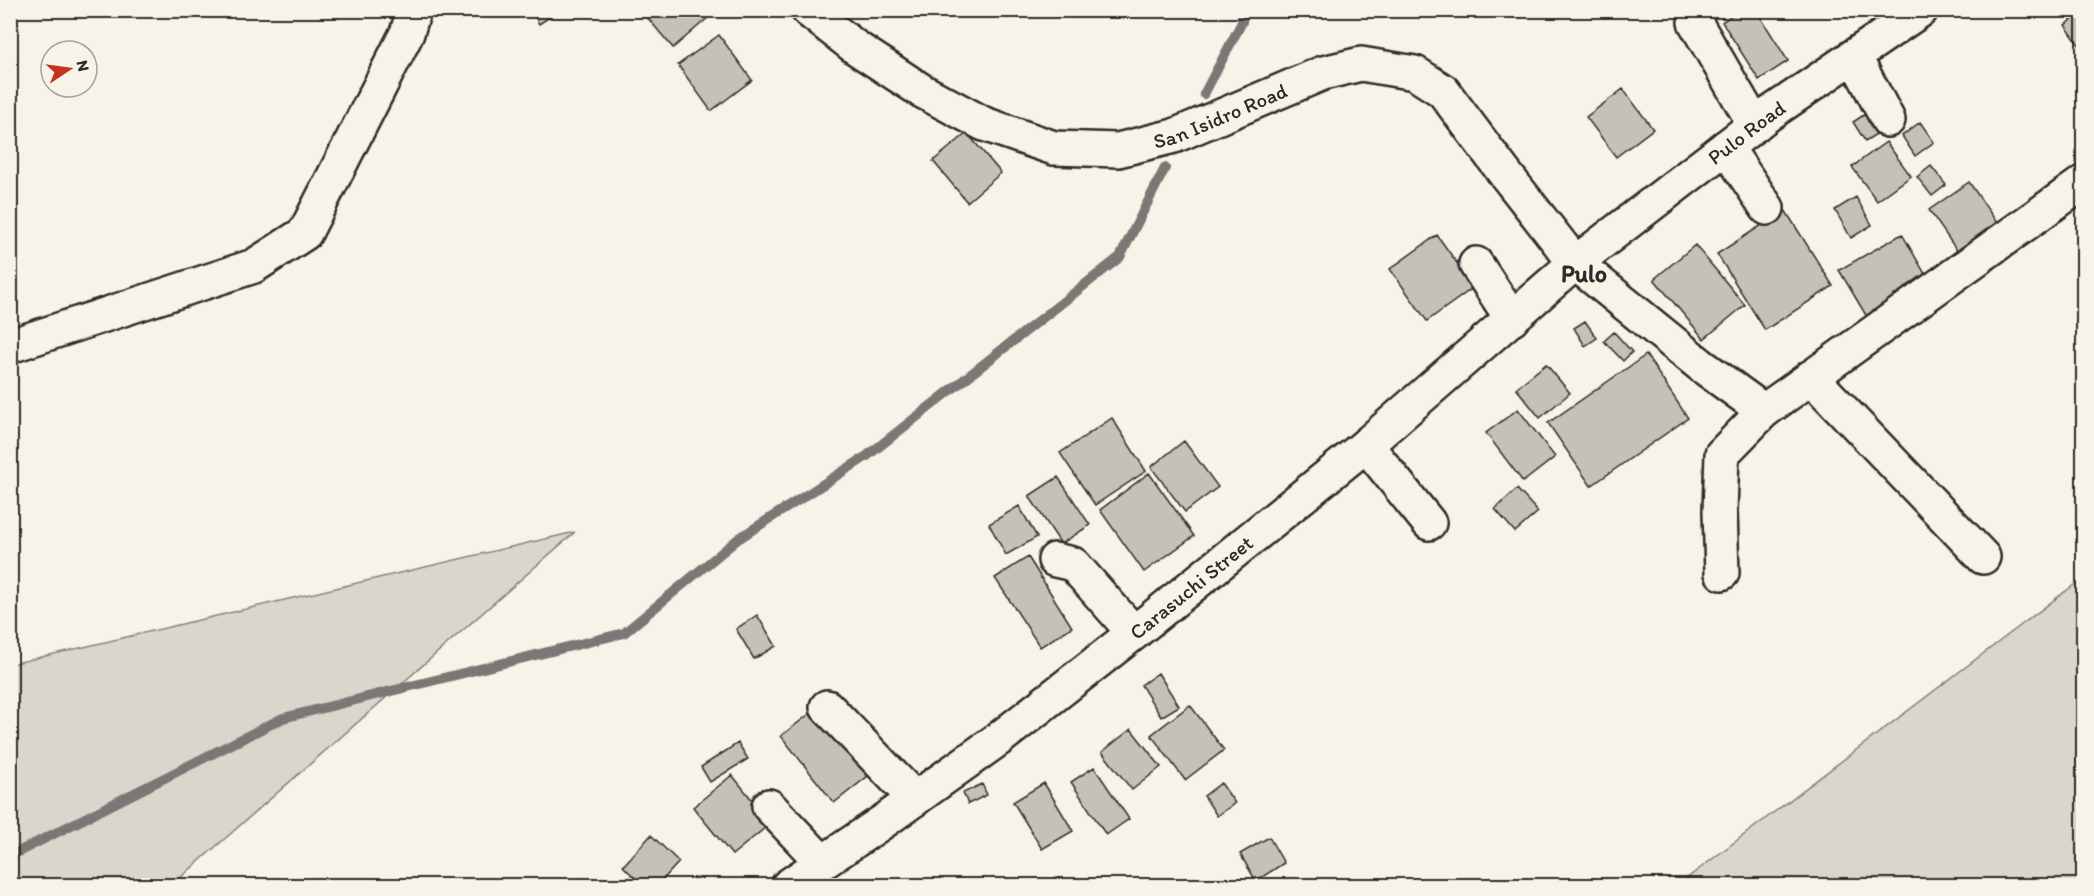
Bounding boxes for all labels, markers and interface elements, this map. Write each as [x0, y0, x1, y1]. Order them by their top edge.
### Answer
north arrow [39, 39, 99, 99]
text: N [73, 58, 94, 73]
street label: San Isidro Road [1151, 77, 1290, 153]
street label: Pulo Road [1702, 94, 1789, 169]
district label: Pulo [1561, 259, 1607, 288]
street label: Carasuchi Street [1124, 529, 1258, 644]

